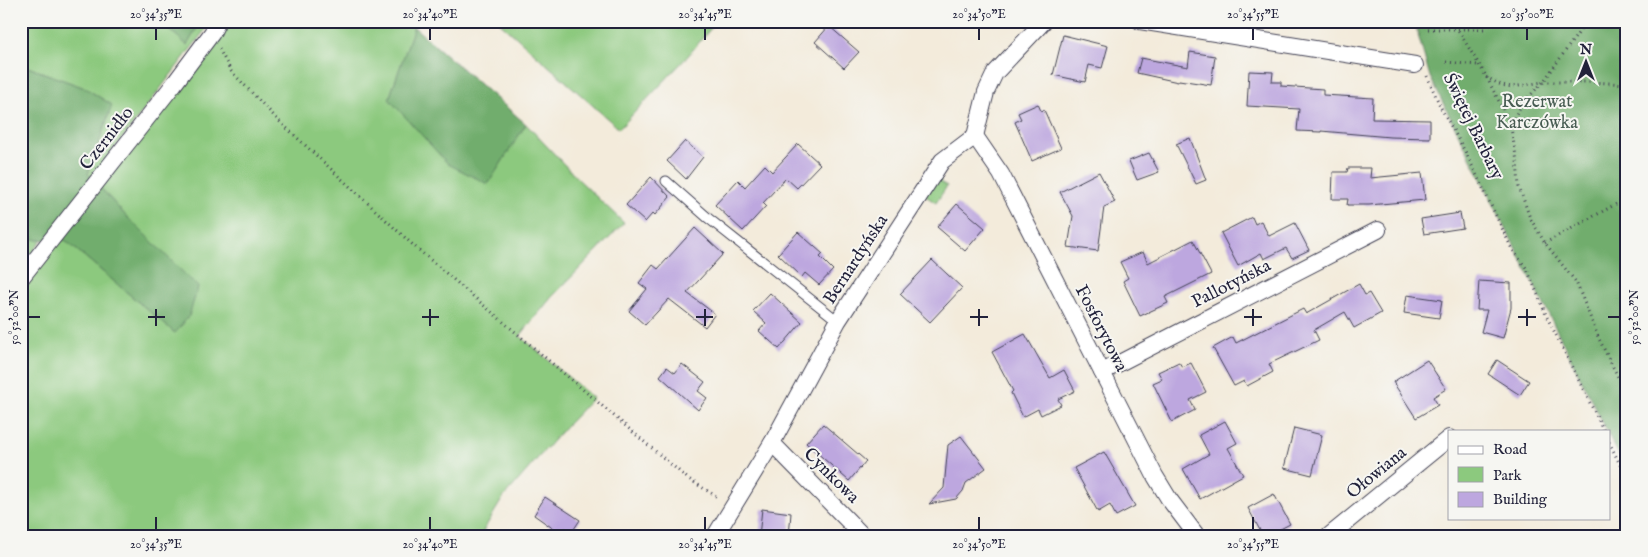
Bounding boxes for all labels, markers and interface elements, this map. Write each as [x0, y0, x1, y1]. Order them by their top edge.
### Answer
text: 20°34'35"E [130, 7, 182, 22]
text: 20°34'40"E [402, 7, 458, 22]
text: 20°34'45"E [678, 7, 732, 22]
text: 20°34'50"E [952, 7, 1006, 22]
text: 20°34'55"E [1227, 7, 1279, 22]
text: 20°35'00"E [1500, 7, 1554, 22]
north arrow [1560, 38, 1610, 88]
text: N [1579, 41, 1592, 59]
street label: Świętej Barbary [1437, 69, 1510, 184]
park label: Rezerwat Karczówka [1496, 91, 1578, 135]
street label: Czernidło [75, 102, 139, 175]
street label: Bernardyńska [819, 210, 894, 309]
street label: Pallotyńska [1188, 254, 1275, 314]
street label: Fosforytowa [1069, 282, 1132, 376]
text: 50°52'00"N [7, 289, 22, 345]
text: 50°52'00"N [1627, 289, 1642, 345]
legend [1448, 430, 1610, 520]
text: Road [1493, 440, 1528, 459]
street label: Ołowiana [1342, 442, 1412, 504]
street label: Cynkowa [798, 443, 864, 509]
text: Park [1493, 466, 1523, 485]
text: Building [1493, 490, 1548, 509]
text: 20°34'35"E [130, 537, 182, 552]
text: 20°34'40"E [402, 537, 458, 552]
text: 20°34'45"E [678, 537, 732, 552]
text: 20°34'50"E [952, 537, 1006, 552]
text: 20°34'55"E [1227, 537, 1279, 552]

